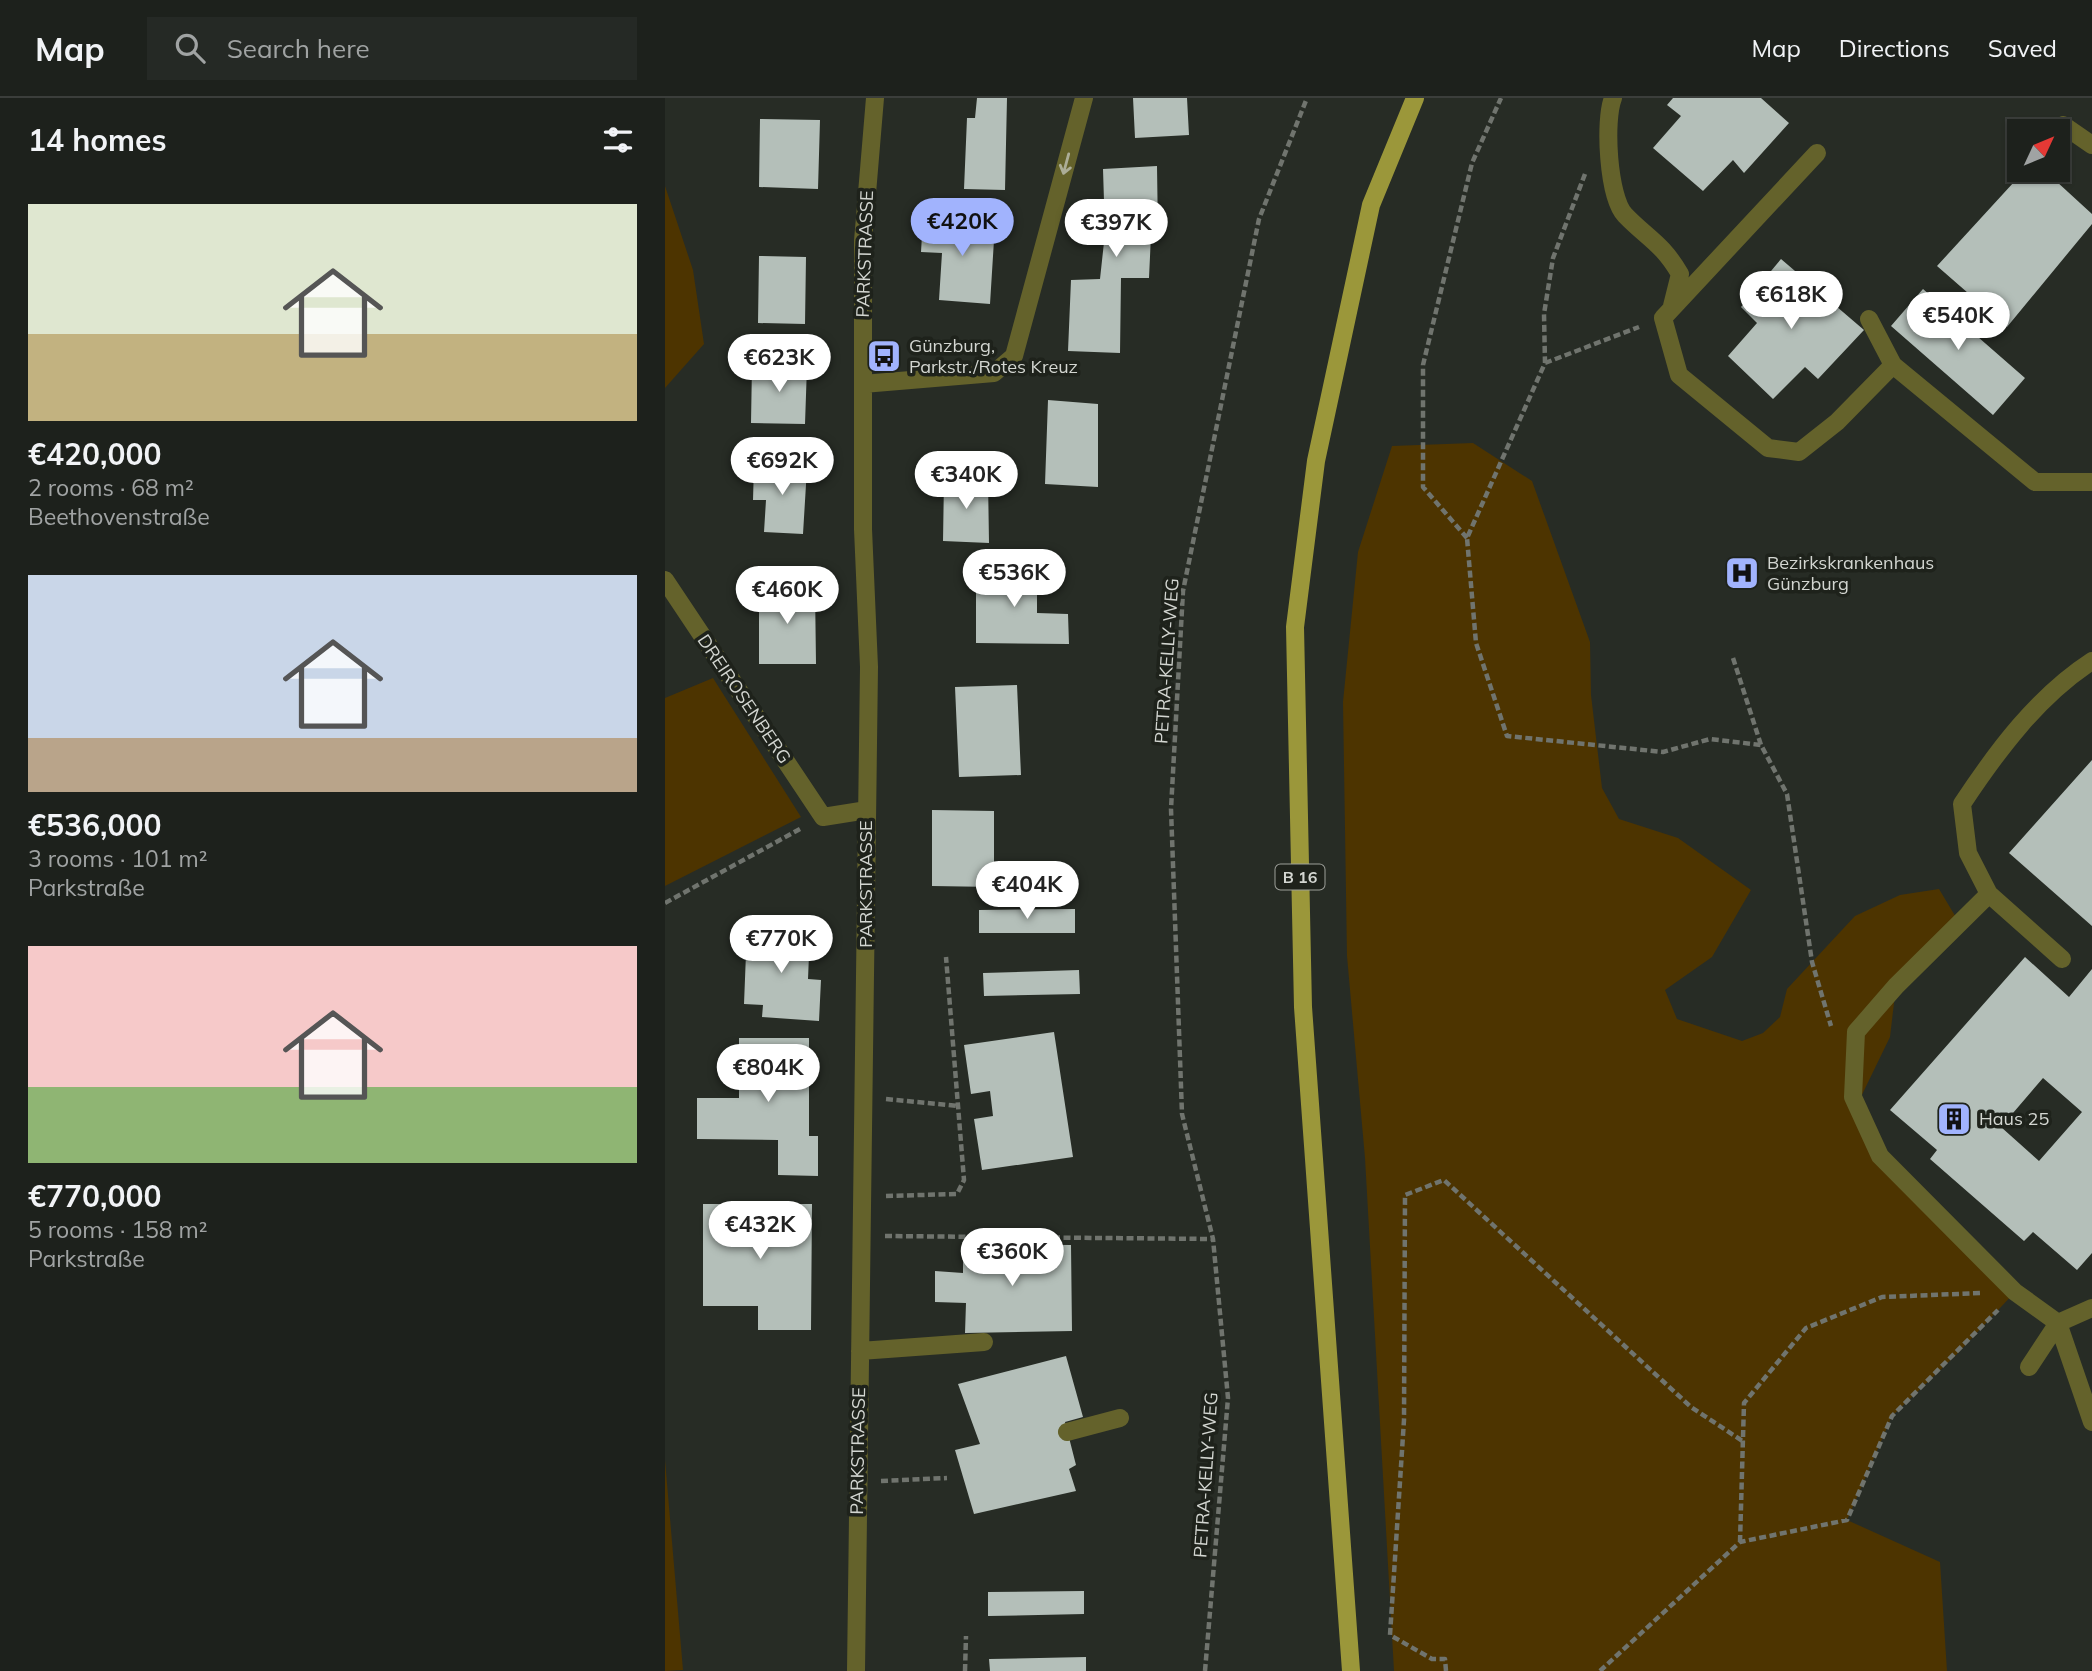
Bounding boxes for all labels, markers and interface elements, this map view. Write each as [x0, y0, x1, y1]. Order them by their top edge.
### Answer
search box [147, 17, 637, 80]
text: Map [35, 28, 105, 69]
icon: search [171, 29, 209, 67]
text: Search here [227, 32, 370, 65]
text: Map [1751, 33, 1801, 63]
text: Directions [1839, 33, 1950, 63]
text: Saved [1988, 33, 2057, 63]
north arrow [2007, 119, 2070, 182]
map controls [2007, 119, 2070, 182]
text: 14 homes [28, 121, 167, 159]
icon: filters [599, 121, 637, 159]
one-way arrow [1059, 152, 1072, 175]
street label: PARKSTRASSE [851, 190, 878, 318]
pin: €420K [913, 198, 1011, 258]
pin: €397K [1067, 200, 1165, 259]
text: €420K [927, 206, 997, 235]
text: €397K [1081, 207, 1151, 236]
icon: home [270, 250, 396, 376]
pin: €618K [1742, 272, 1840, 331]
text: €618K [1756, 279, 1826, 308]
pin: €540K [1909, 292, 2007, 352]
text: €540K [1923, 300, 1993, 329]
pin: €623K [730, 334, 828, 394]
place label: Günzburg, Parkstr./Rotes Kreuz [909, 334, 1078, 378]
bus stop icon: Günzburg, Parkstr./Rotes Kreuz [865, 337, 903, 375]
text: €623K [744, 342, 814, 371]
text: €420,000 [28, 435, 161, 473]
pin: €692K [733, 438, 831, 497]
text: €692K [747, 445, 817, 474]
pin: €340K [917, 452, 1015, 511]
text: €340K [931, 459, 1001, 488]
text: 2 rooms · 68 m² [28, 473, 194, 502]
text: Beethovenstraße [28, 502, 210, 531]
pin: €536K [965, 550, 1063, 609]
place label: Bezirkskrankenhaus Günzburg [1767, 551, 1934, 595]
hospital icon: Bezirkskrankenhaus Günzburg [1723, 554, 1761, 592]
text: €536K [979, 557, 1049, 586]
pin: €460K [738, 566, 836, 626]
text: €460K [752, 574, 822, 603]
street label: PETRA-KELLY-WEG [1149, 577, 1184, 745]
icon: home [270, 621, 396, 747]
street label: DREIROSENBERG [693, 630, 796, 768]
text: €536,000 [28, 806, 161, 844]
street label: PARKSTRASSE [854, 820, 877, 948]
text: 3 rooms · 101 m² [28, 844, 208, 873]
pin: €404K [978, 862, 1076, 921]
road number: B 16 [1275, 864, 1325, 890]
text: €404K [992, 869, 1062, 898]
text: Parkstraße [28, 873, 145, 902]
pin: €770K [732, 916, 830, 975]
text: €770K [746, 923, 816, 952]
icon: home [270, 992, 396, 1118]
pin: €804K [719, 1044, 817, 1104]
text: €804K [733, 1052, 803, 1081]
building icon: Haus 25 [1935, 1100, 1973, 1138]
place label: Haus 25 [1979, 1107, 2049, 1130]
text: €770,000 [28, 1177, 161, 1215]
pin: €432K [711, 1202, 809, 1261]
text: €432K [725, 1209, 795, 1238]
text: 5 rooms · 158 m² [28, 1215, 208, 1244]
pin: €360K [963, 1228, 1061, 1288]
text: €360K [977, 1236, 1047, 1265]
text: Parkstraße [28, 1244, 145, 1273]
street label: PARKSTRASSE [845, 1387, 870, 1515]
street label: PETRA-KELLY-WEG [1188, 1391, 1223, 1559]

